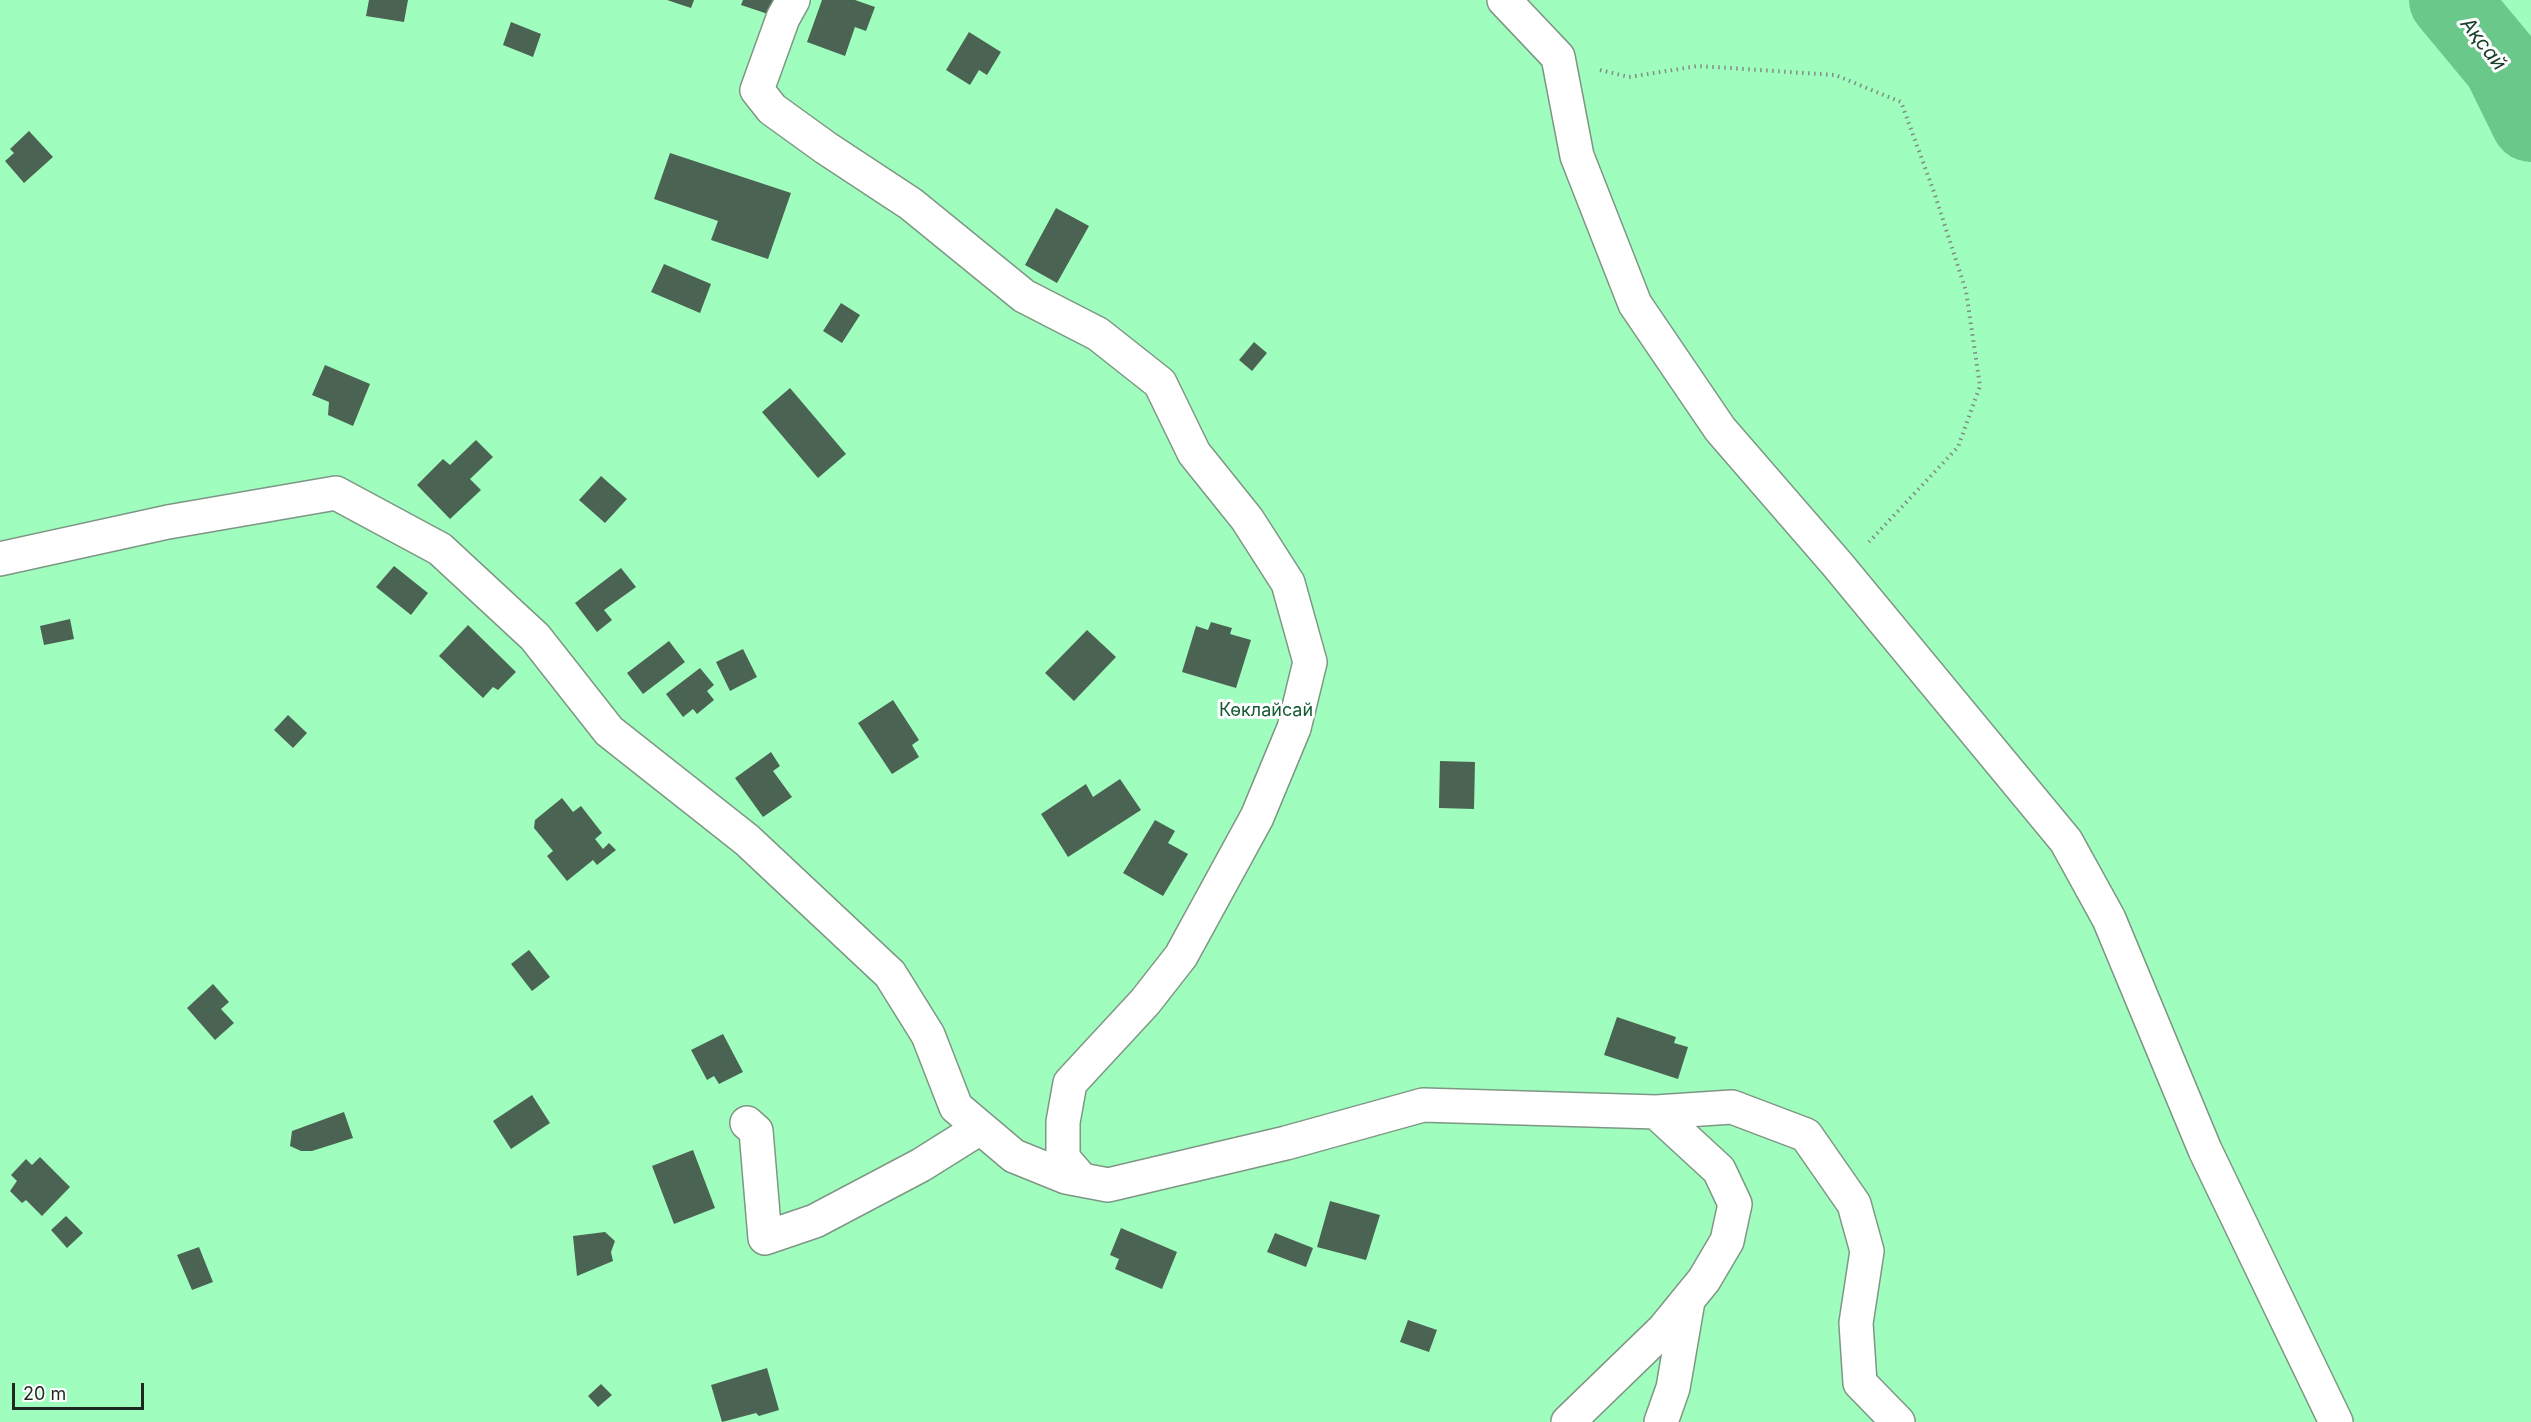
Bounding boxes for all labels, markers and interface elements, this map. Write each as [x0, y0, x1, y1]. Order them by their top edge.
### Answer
water label: Ақсай [2455, 13, 2511, 75]
park label: Көклайсай [1219, 700, 1313, 722]
scale bar [15, 1371, 147, 1409]
text: 20 m [23, 1383, 66, 1404]

